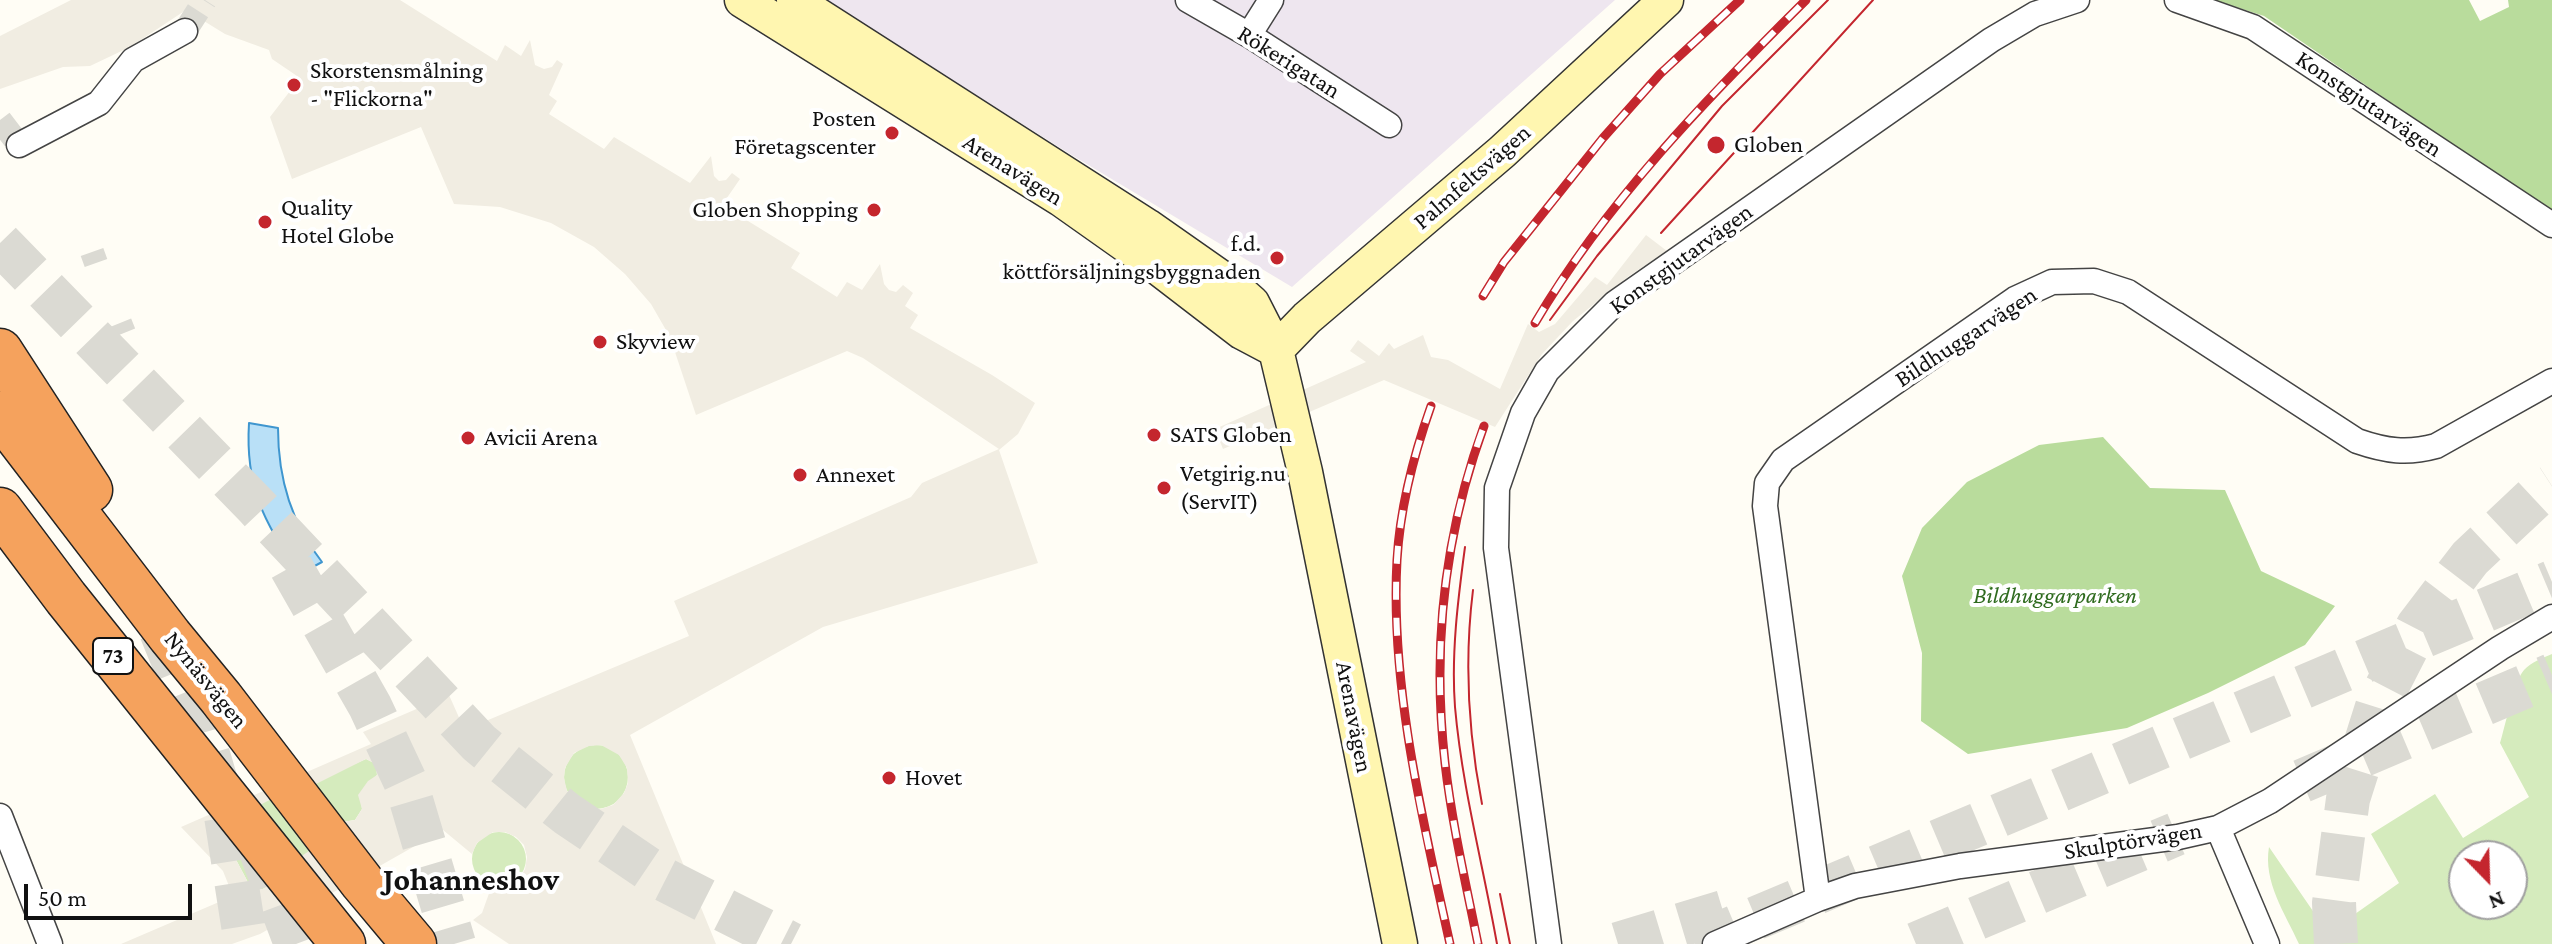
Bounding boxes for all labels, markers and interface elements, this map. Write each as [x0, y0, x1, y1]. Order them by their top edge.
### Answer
street label: Rökerigatan [1232, 19, 1346, 105]
street label: Konstgjutarvägen [2290, 44, 2448, 164]
place label: Skorstensmålning - "Flickorna" [310, 57, 483, 113]
marker: Skorstensmålning - "Flickorna" [285, 76, 303, 94]
place label: Posten Företagscenter [734, 105, 876, 161]
street label: Palmfeltsvägen [1407, 118, 1537, 236]
marker: Posten Företagscenter [883, 124, 901, 142]
street label: Arenavägen [957, 128, 1069, 212]
place label: Globen [1734, 131, 1803, 159]
marker: Globen [1705, 134, 1727, 156]
place label: Quality Hotel Globe [281, 194, 394, 250]
place label: Globen Shopping [692, 196, 858, 224]
street label: Konstgjutarvägen [1604, 197, 1758, 321]
marker: Globen Shopping [865, 201, 883, 219]
marker: Quality Hotel Globe [256, 213, 274, 231]
place label: f.d. köttförsäljningsbyggnaden [1003, 230, 1261, 286]
marker: f.d. köttförsäljningsbyggnaden [1268, 249, 1286, 267]
street label: Bildhuggarvägen [1890, 280, 2042, 394]
place label: Skyview [616, 328, 695, 356]
marker: Skyview [591, 333, 609, 351]
place label: SATS Globen [1170, 421, 1292, 449]
place label: Avicii Arena [484, 424, 598, 452]
marker: SATS Globen [1145, 426, 1163, 444]
marker: Avicii Arena [459, 429, 477, 447]
place label: Vetgirig.nu (ServIT) [1180, 460, 1286, 516]
place label: Annexet [816, 461, 895, 489]
marker: Annexet [791, 466, 809, 484]
marker: Vetgirig.nu (ServIT) [1155, 479, 1173, 497]
park label: Bildhuggarparken [1973, 582, 2137, 610]
street label: Nynäsvägen [158, 626, 254, 734]
road number: 73 [93, 638, 133, 674]
street label: Arenavägen [1329, 659, 1379, 775]
place label: Hovet [905, 764, 962, 792]
marker: Hovet [880, 769, 898, 787]
street label: Skulptörvägen [2062, 816, 2204, 866]
north arrow [2448, 840, 2528, 920]
district label: Johanneshov [383, 861, 559, 899]
scale bar [28, 868, 196, 918]
text: 50 m [38, 884, 87, 911]
text: N [2485, 886, 2509, 915]

